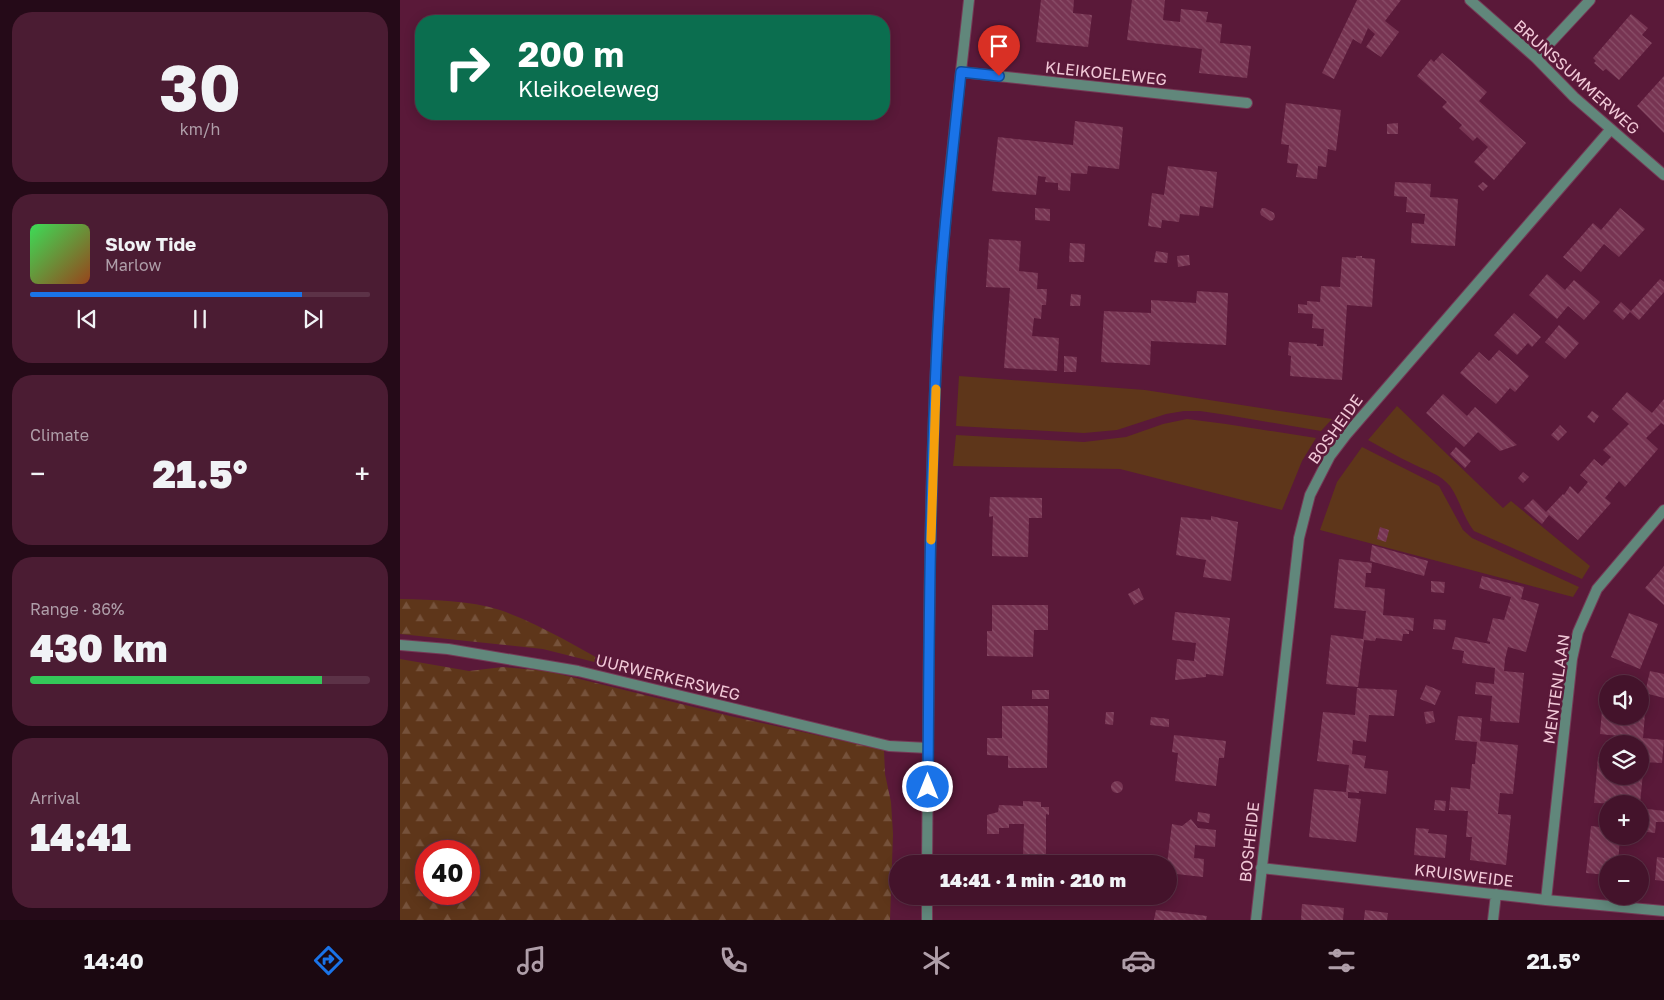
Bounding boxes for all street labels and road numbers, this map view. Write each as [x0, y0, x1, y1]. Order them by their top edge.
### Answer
street label: BRUNSSUMMERWEG [1510, 15, 1644, 139]
street label: KLEIKOELEWEG [1044, 57, 1168, 89]
street label: BOSHEIDE [1303, 391, 1367, 467]
street label: MENTENLAAN [1538, 633, 1574, 745]
street label: UURWERKERSWEG [594, 649, 742, 705]
street label: BOSHEIDE [1235, 801, 1263, 883]
street label: KRUISWEIDE [1413, 859, 1515, 891]

